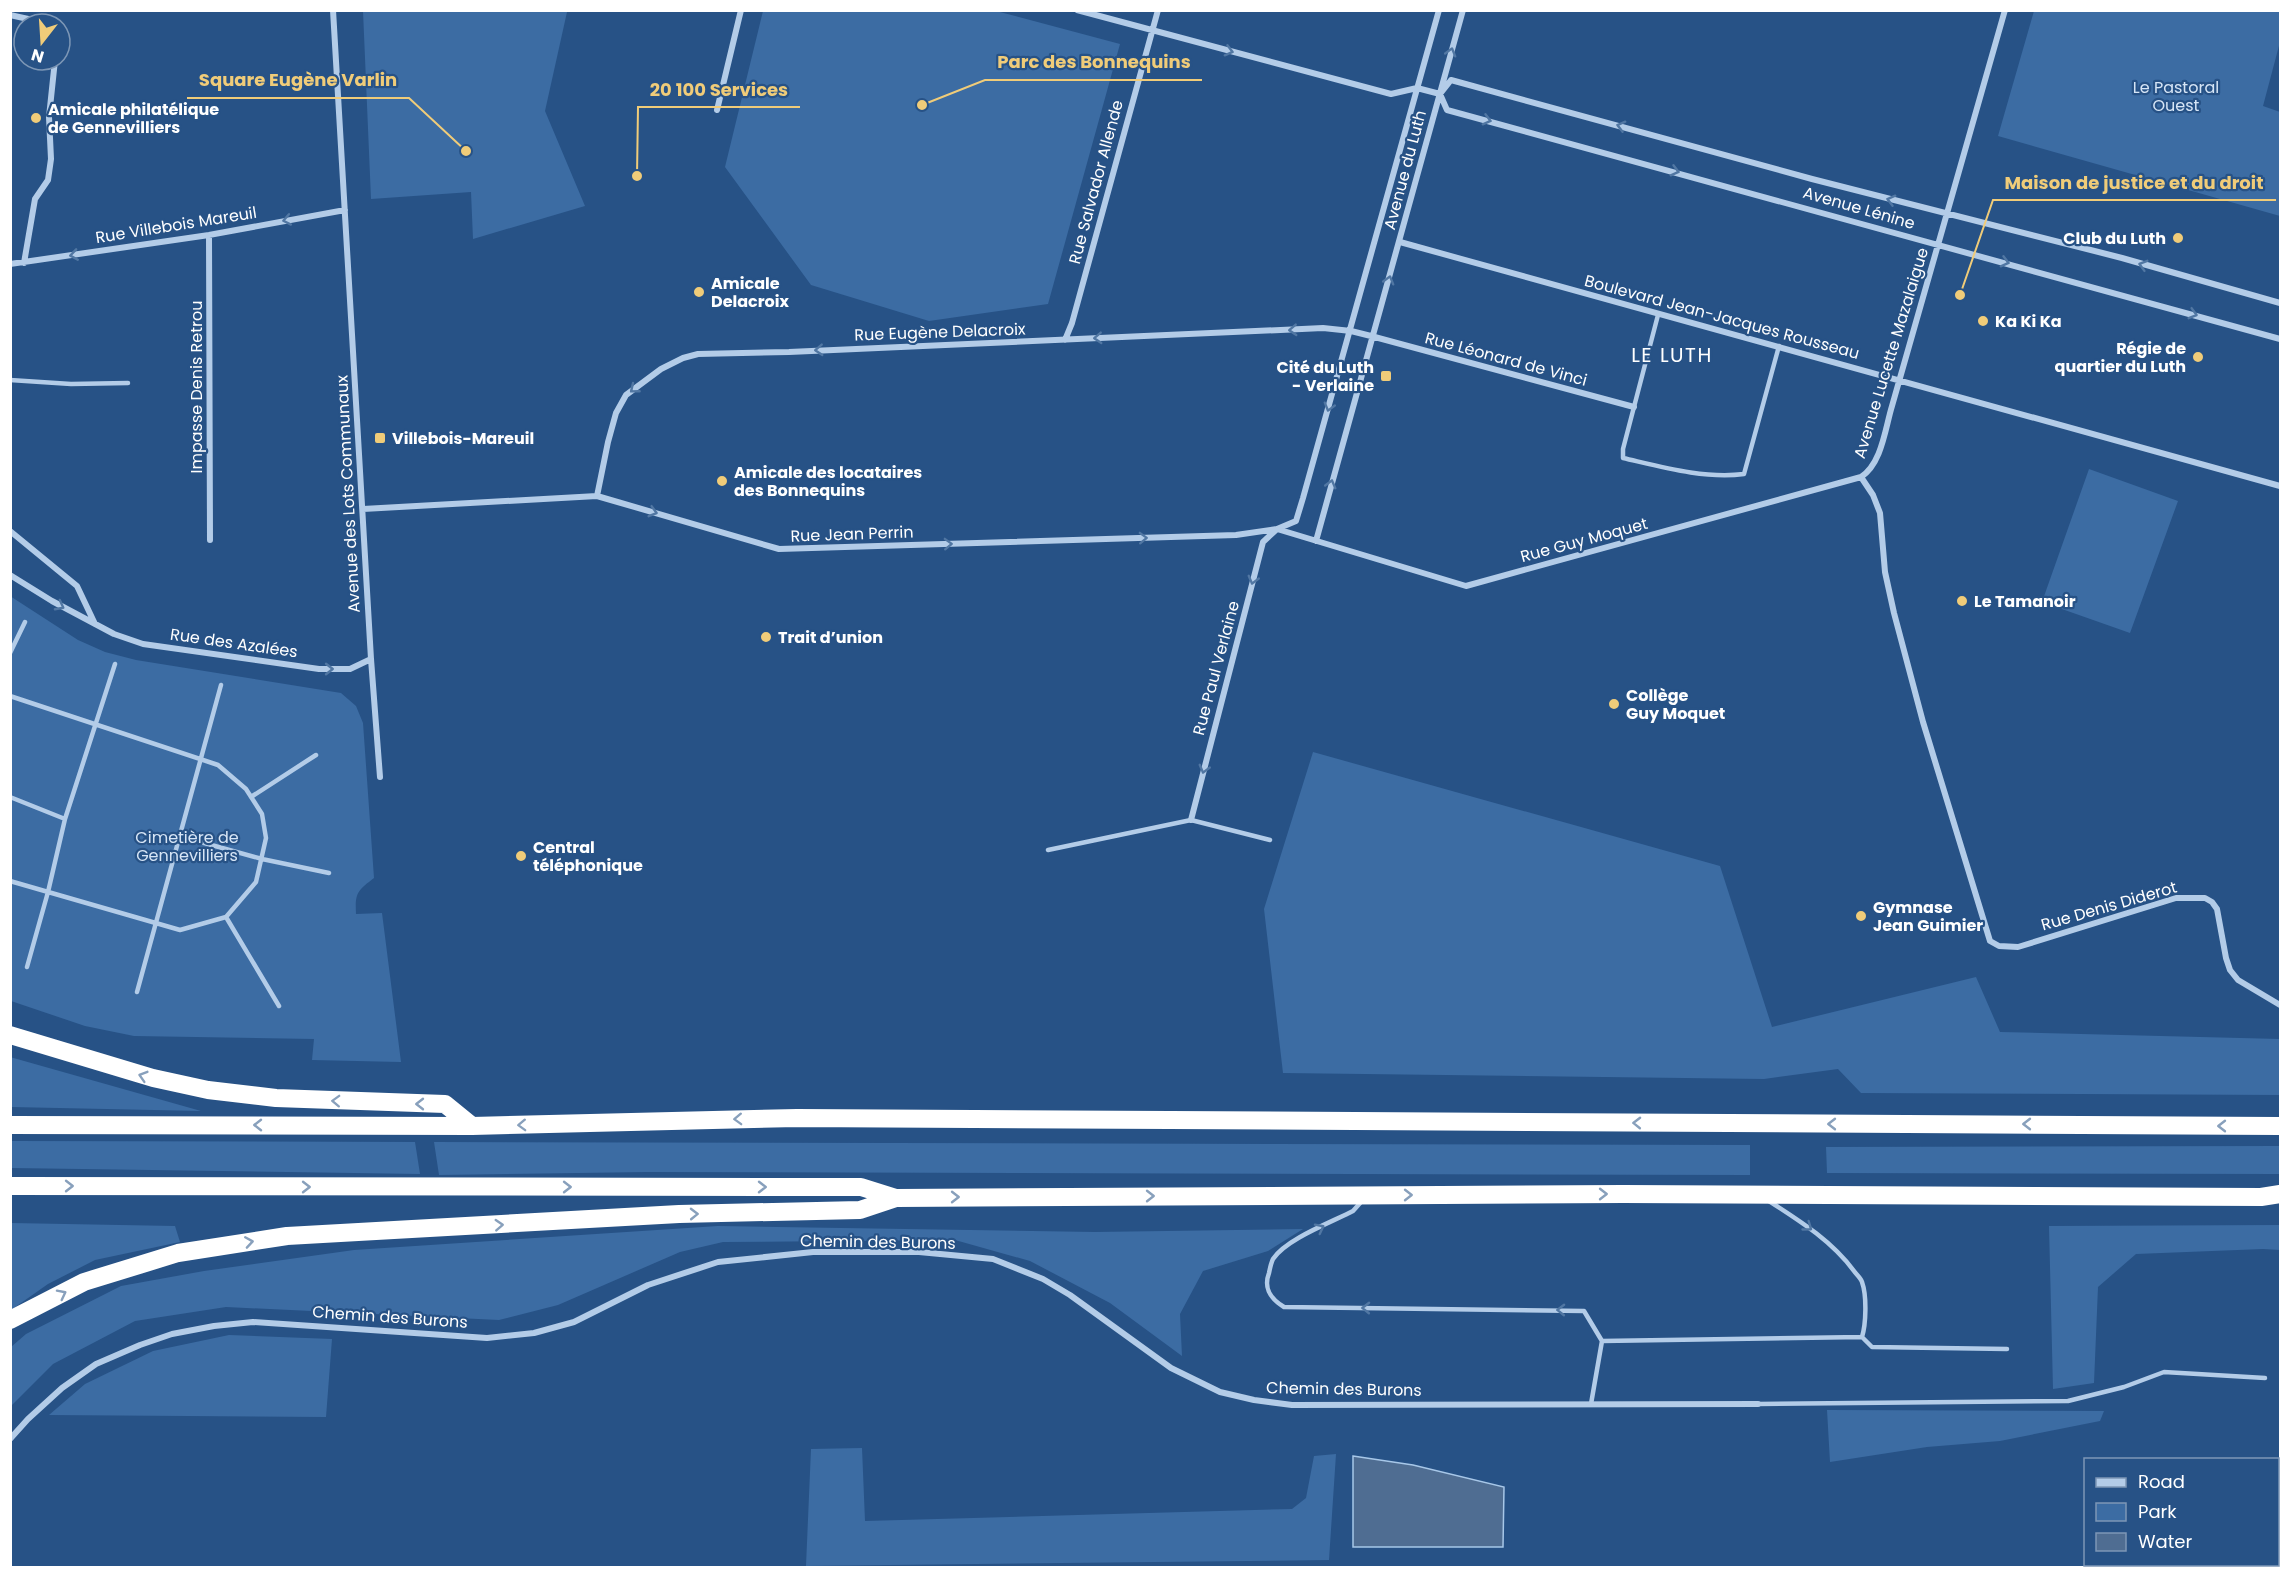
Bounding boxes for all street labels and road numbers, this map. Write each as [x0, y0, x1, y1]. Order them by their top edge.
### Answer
street label: Rue Salvador Allende [1063, 97, 1129, 267]
street label: Avenue du Luth [1378, 108, 1432, 232]
street label: Avenue Lénine [1800, 181, 1918, 235]
street label: Rue Villebois Mareuil [94, 201, 258, 249]
street label: Avenue Lucette Mazalaigue [1848, 245, 1934, 461]
street label: Boulevard Jean-Jacques Rousseau [1582, 269, 1862, 365]
street label: Impasse Denis Retrou [185, 301, 208, 473]
street label: Rue Eugène Delacroix [854, 318, 1026, 346]
street label: Rue Léonard de Vinci [1422, 326, 1590, 392]
street label: Avenue des Lots Communaux [330, 374, 366, 613]
street label: Rue Guy Moquet [1518, 512, 1650, 568]
street label: Rue Jean Perrin [790, 520, 914, 548]
street label: Rue Paul Verlaine [1187, 598, 1245, 738]
street label: Rue des Azalées [169, 623, 299, 663]
street label: Rue Denis Diderot [2038, 876, 2180, 936]
street label: Chemin des Burons [800, 1229, 956, 1255]
street label: Chemin des Burons [312, 1300, 468, 1334]
street label: Chemin des Burons [1266, 1376, 1422, 1402]

